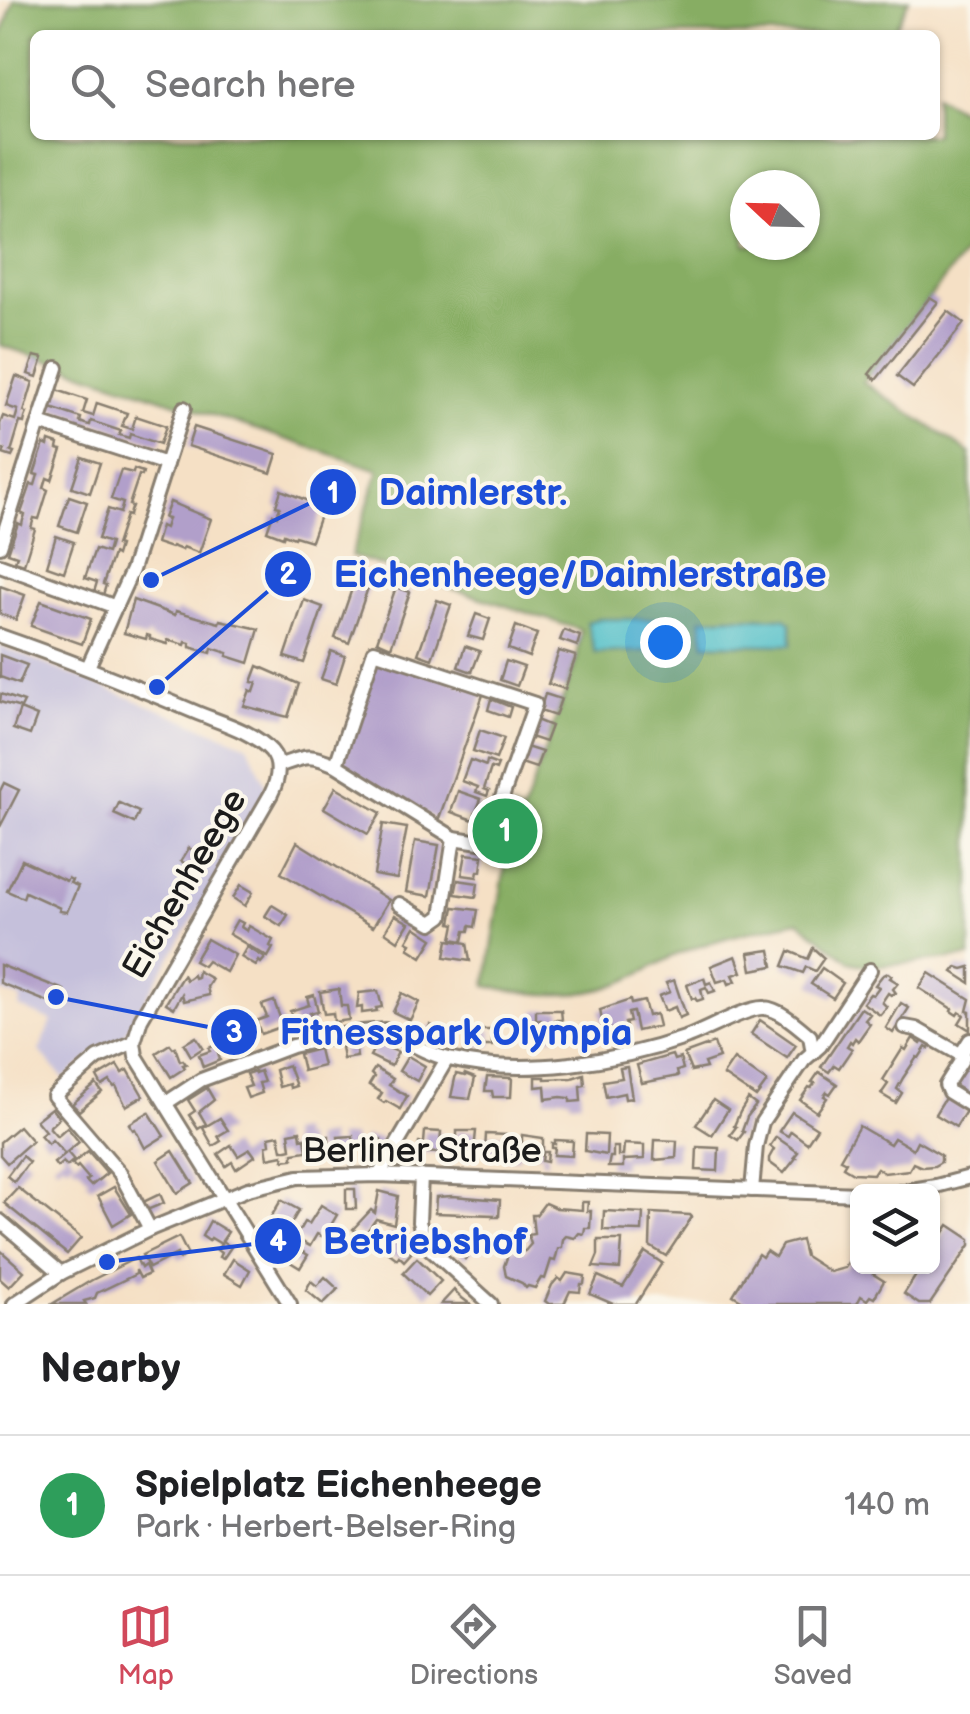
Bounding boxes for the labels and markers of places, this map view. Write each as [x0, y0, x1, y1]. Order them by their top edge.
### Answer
callout: Daimlerstr. [308, 458, 587, 526]
callout: Eichenheege/Daimlerstraße [263, 540, 846, 608]
pin: 1 [472, 794, 538, 868]
callout: Fitnesspark Olympia [209, 998, 652, 1066]
callout: Betriebshof [253, 1207, 548, 1275]

